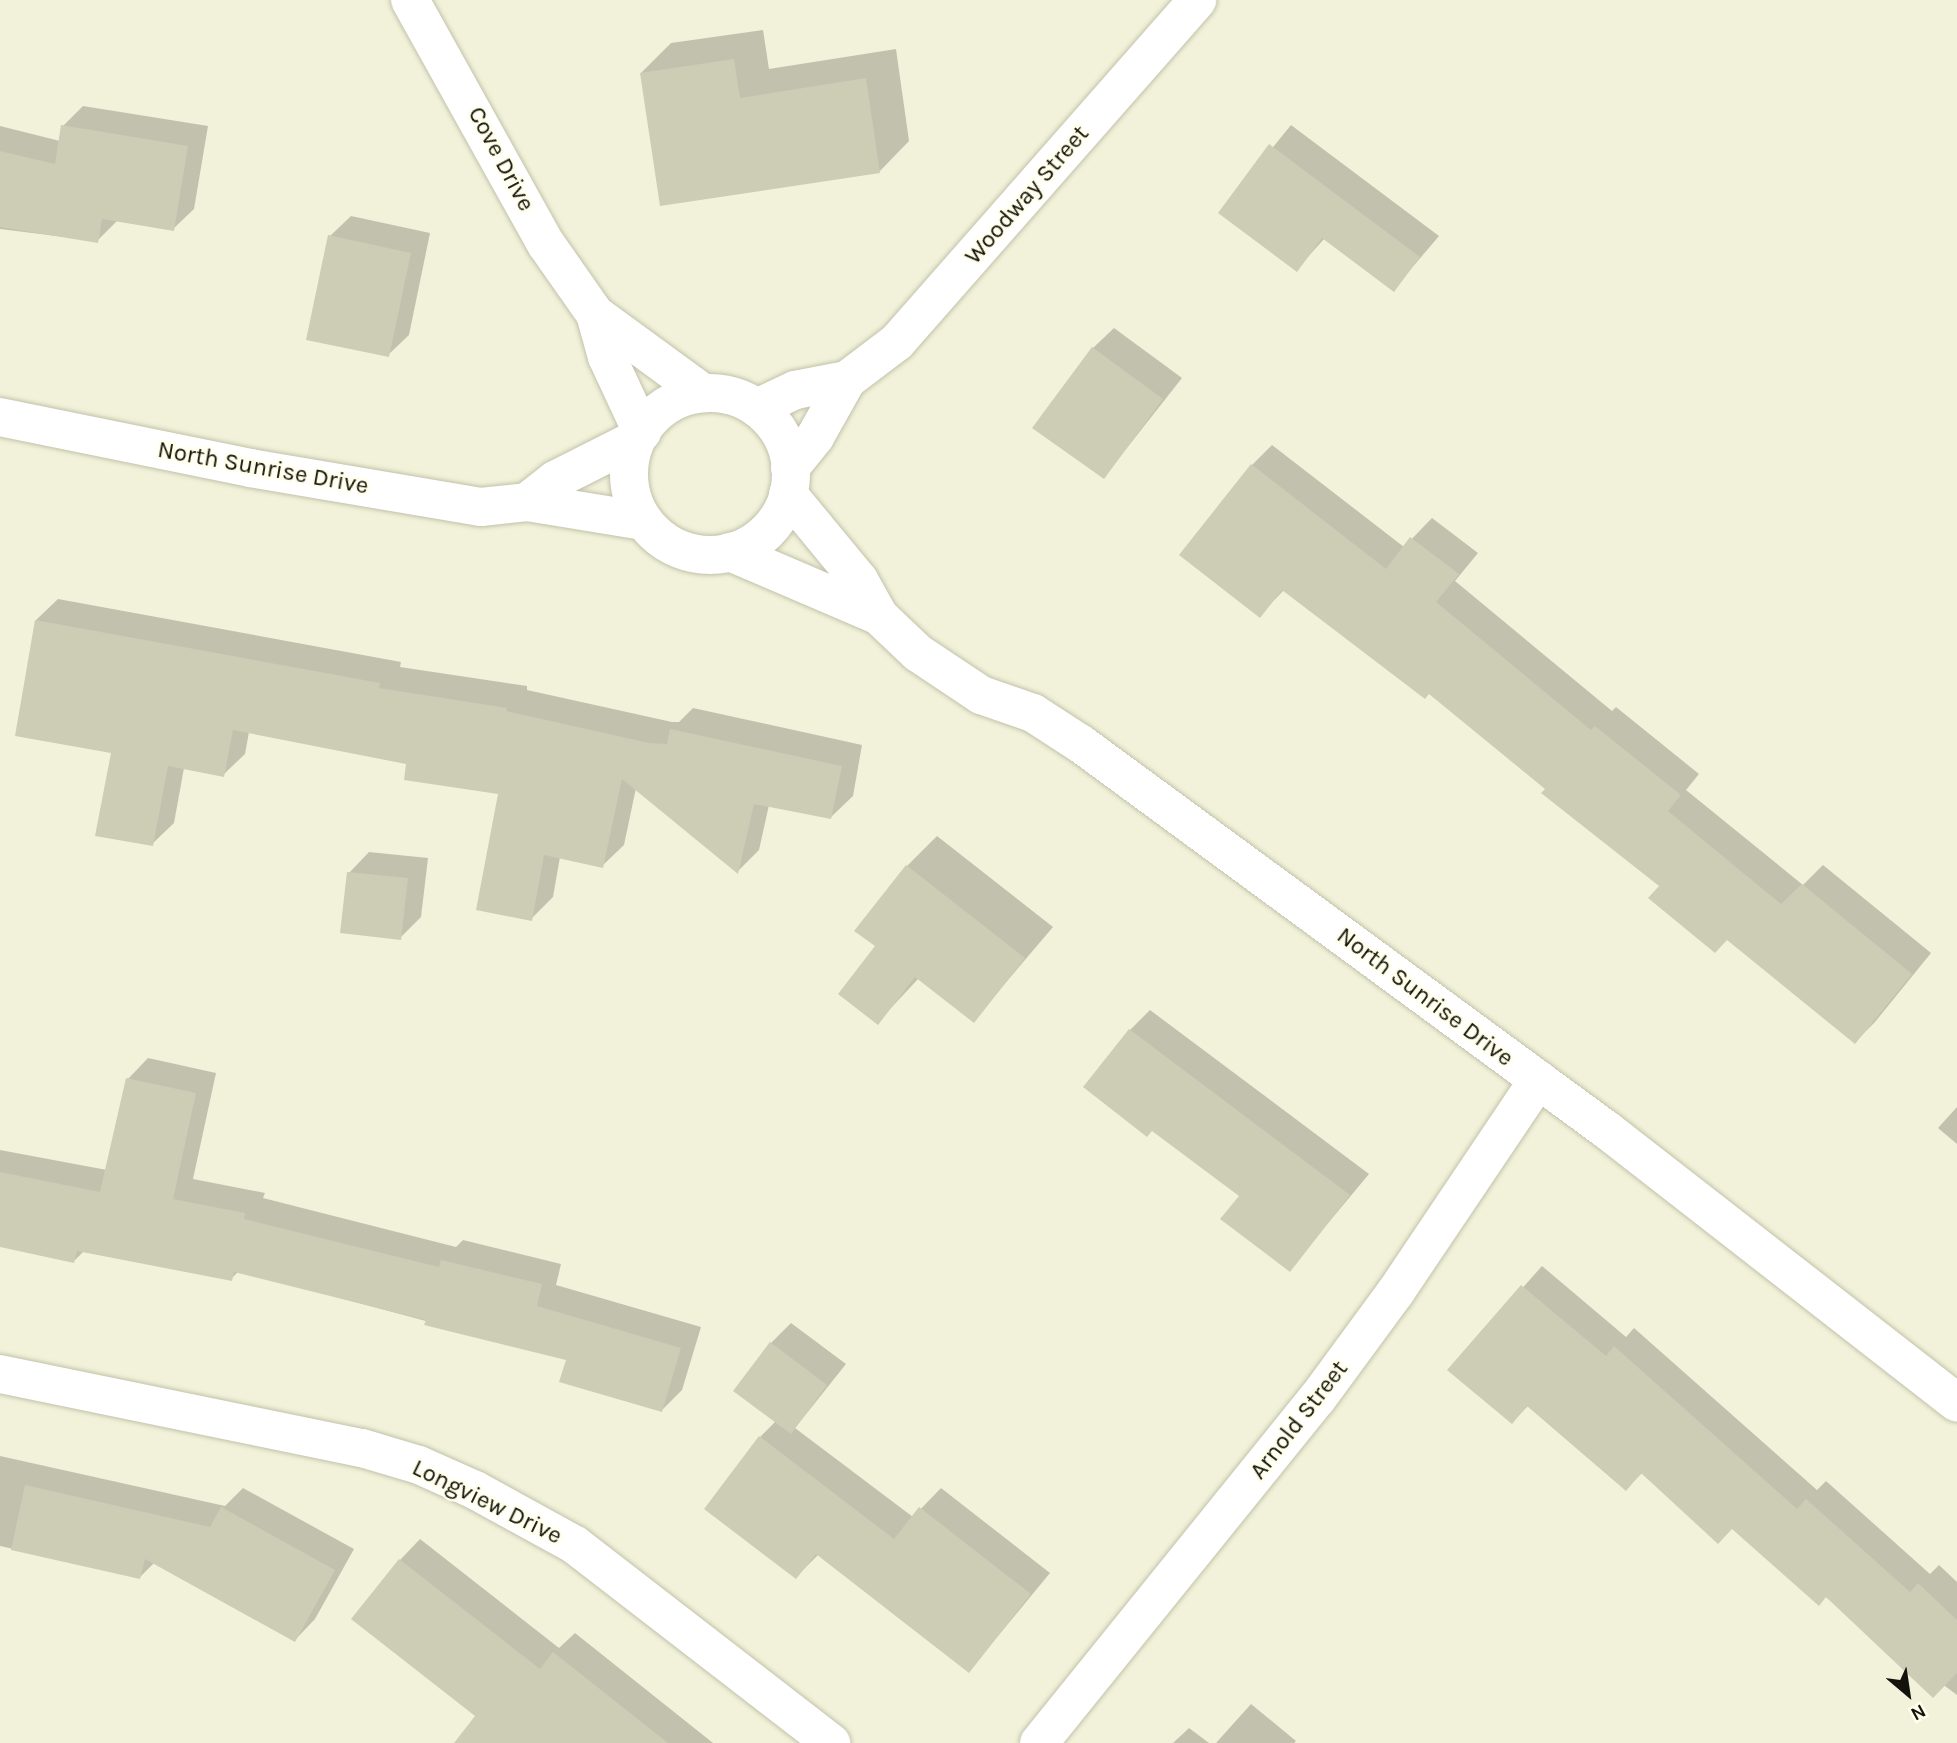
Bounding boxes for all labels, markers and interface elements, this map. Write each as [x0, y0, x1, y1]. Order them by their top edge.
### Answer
street label: Cove Drive [462, 102, 540, 216]
street label: Woodway Street [959, 120, 1095, 270]
street label: North Sunrise Drive [155, 435, 371, 501]
street label: North Sunrise Drive [1331, 921, 1519, 1073]
street label: Arnold Street [1244, 1355, 1354, 1485]
street label: Longview Drive [407, 1453, 567, 1551]
north arrow [1873, 1659, 1943, 1729]
text: N [1907, 1699, 1929, 1725]

